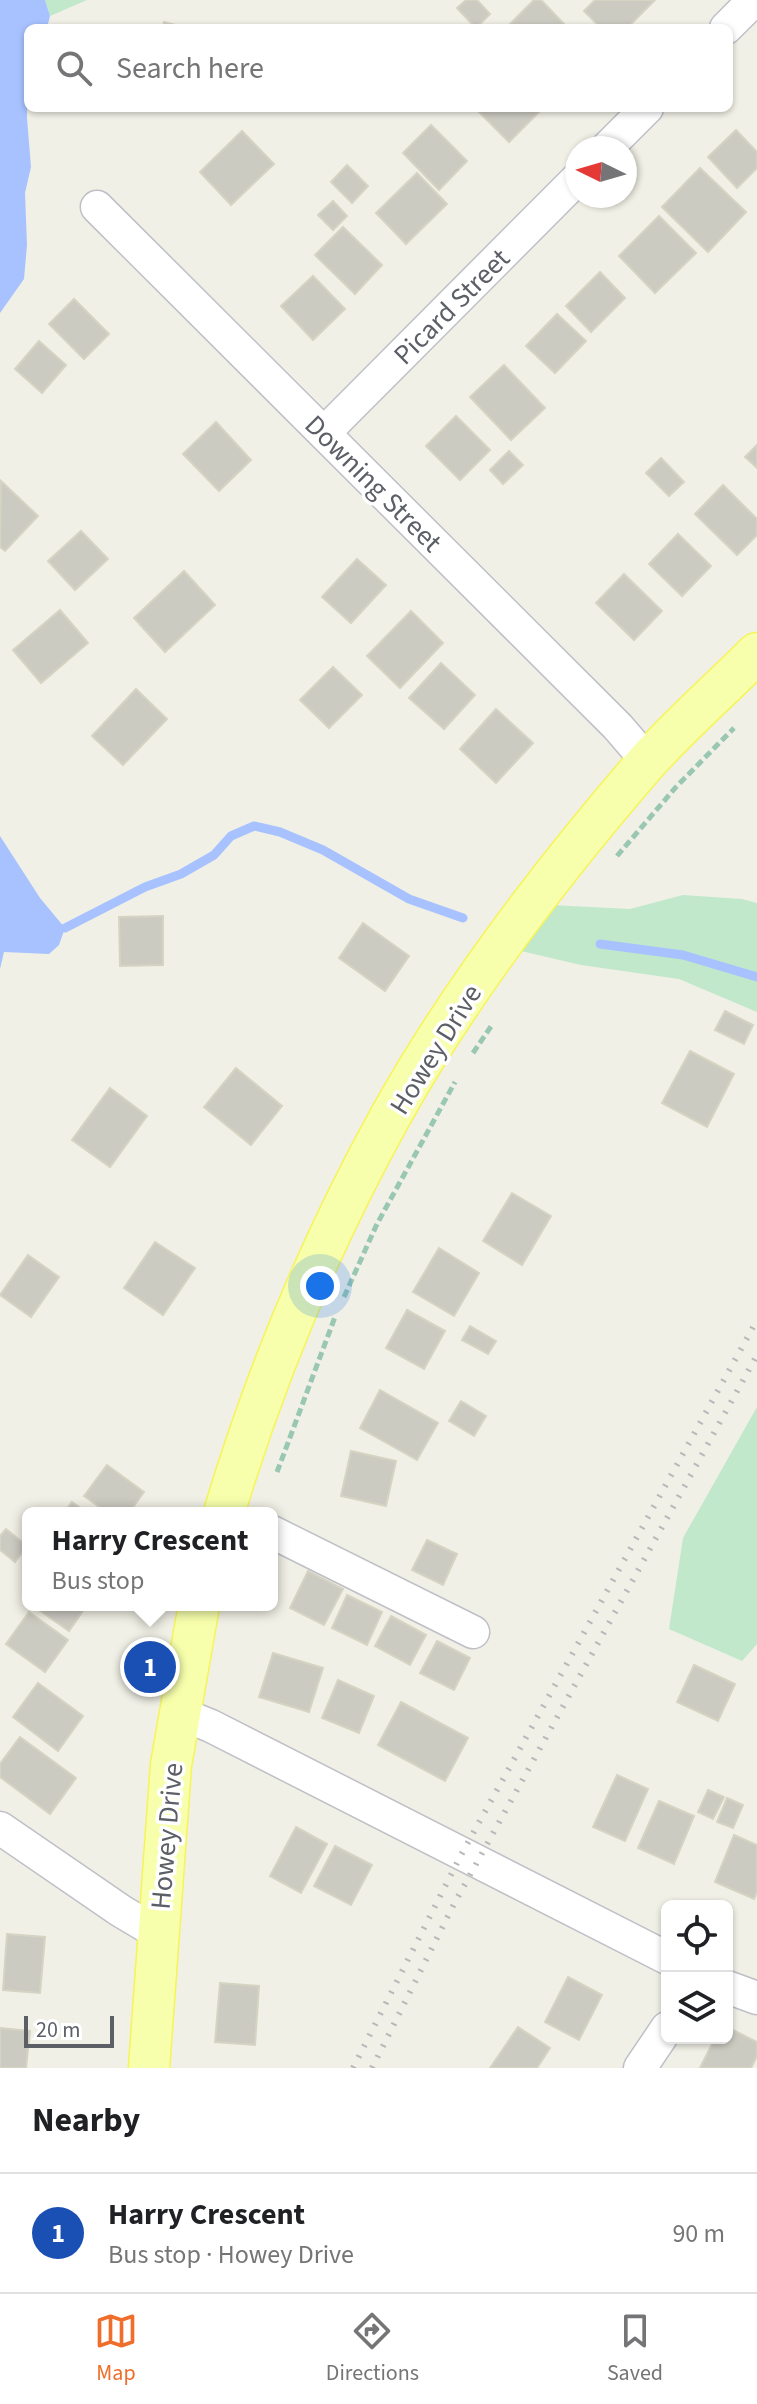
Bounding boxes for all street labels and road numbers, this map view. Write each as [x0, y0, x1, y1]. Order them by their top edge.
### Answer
street label: Picard Street [385, 239, 519, 374]
street label: Downing Street [296, 406, 451, 562]
street label: Howey Drive [380, 977, 492, 1122]
street label: Howey Drive [141, 1761, 193, 1911]

